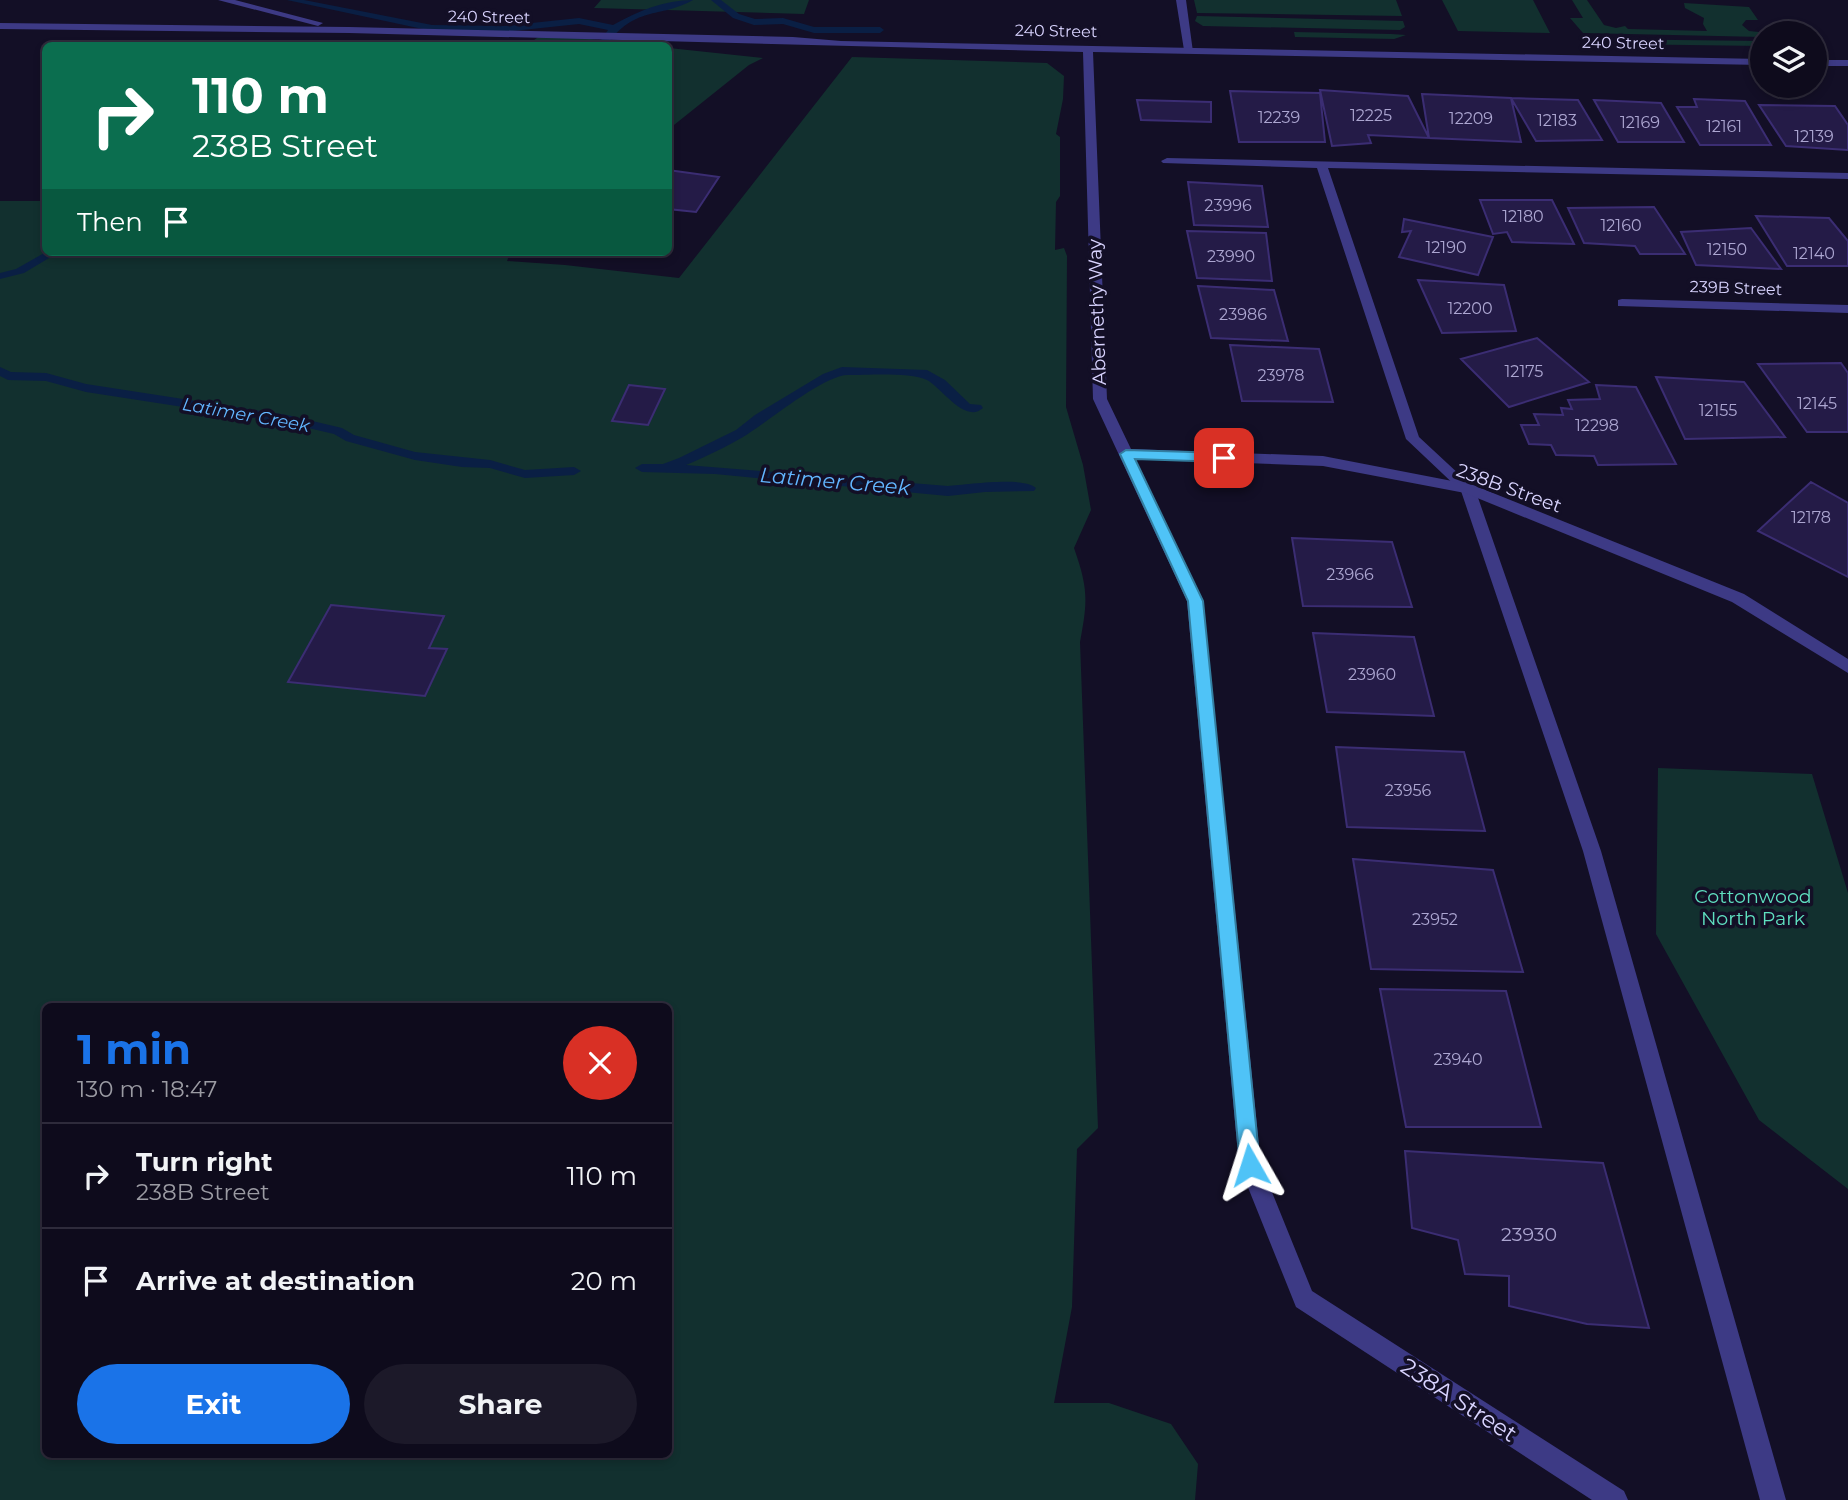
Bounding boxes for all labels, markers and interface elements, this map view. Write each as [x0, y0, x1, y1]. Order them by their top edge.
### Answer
street label: 240 Street [448, 7, 531, 27]
street label: 240 Street [1015, 21, 1098, 41]
map controls [1750, 21, 1827, 98]
button: layers [1750, 21, 1827, 98]
street label: 240 Street [1582, 33, 1665, 53]
text: 110 m [192, 66, 329, 125]
icon: right [77, 70, 168, 161]
house number: 12225 [1350, 106, 1392, 125]
house number: 12239 [1258, 108, 1300, 127]
house number: 12209 [1449, 109, 1493, 128]
house number: 12183 [1537, 111, 1577, 130]
house number: 12169 [1620, 113, 1660, 132]
house number: 12161 [1706, 117, 1742, 136]
text: 238B Street [192, 126, 378, 165]
house number: 12139 [1794, 127, 1834, 146]
house number: 23996 [1204, 196, 1252, 215]
icon: arrive [157, 203, 195, 241]
text: Then [77, 206, 143, 238]
house number: 12180 [1502, 207, 1544, 226]
house number: 12160 [1601, 216, 1641, 235]
street label: Abernethy Way [1083, 238, 1111, 386]
house number: 12190 [1426, 238, 1466, 257]
house number: 12150 [1707, 240, 1747, 259]
house number: 12140 [1793, 244, 1835, 263]
house number: 23990 [1207, 247, 1255, 266]
street label: 239B Street [1689, 277, 1783, 299]
house number: 12200 [1447, 299, 1493, 318]
house number: 23986 [1219, 305, 1267, 324]
house number: 12175 [1505, 362, 1543, 381]
house number: 23978 [1257, 366, 1305, 385]
water label: Latimer Creek [181, 393, 313, 437]
house number: 12145 [1797, 394, 1837, 413]
house number: 12155 [1699, 401, 1737, 420]
house number: 12298 [1575, 416, 1619, 435]
pin [1194, 428, 1254, 488]
icon: arrive [1205, 439, 1243, 477]
street label: 238B Street [1453, 458, 1565, 518]
water label: Latimer Creek [759, 462, 913, 500]
house number: 12178 [1791, 508, 1831, 527]
house number: 23966 [1326, 565, 1374, 584]
house number: 23960 [1348, 665, 1396, 684]
house number: 23956 [1385, 781, 1432, 800]
park label: Cottonwood North Park [1694, 885, 1812, 930]
house number: 23952 [1412, 910, 1458, 929]
text: 1 min [77, 1023, 191, 1075]
button: close [563, 1026, 637, 1100]
house number: 23940 [1433, 1050, 1483, 1069]
text: 130 m · 18:47 [77, 1075, 217, 1103]
position arrow [1213, 1128, 1287, 1202]
text: Turn right [136, 1146, 272, 1178]
icon: right [77, 1157, 115, 1195]
text: 110 m [567, 1160, 637, 1192]
text: 238B Street [136, 1178, 270, 1206]
house number: 23930 [1501, 1223, 1557, 1246]
icon: arrive [77, 1262, 115, 1300]
text: Arrive at destination [136, 1265, 415, 1297]
text: 20 m [571, 1265, 637, 1297]
street label: 238A Street [1396, 1352, 1522, 1448]
button: Exit [77, 1364, 350, 1444]
button: Share [364, 1364, 637, 1444]

